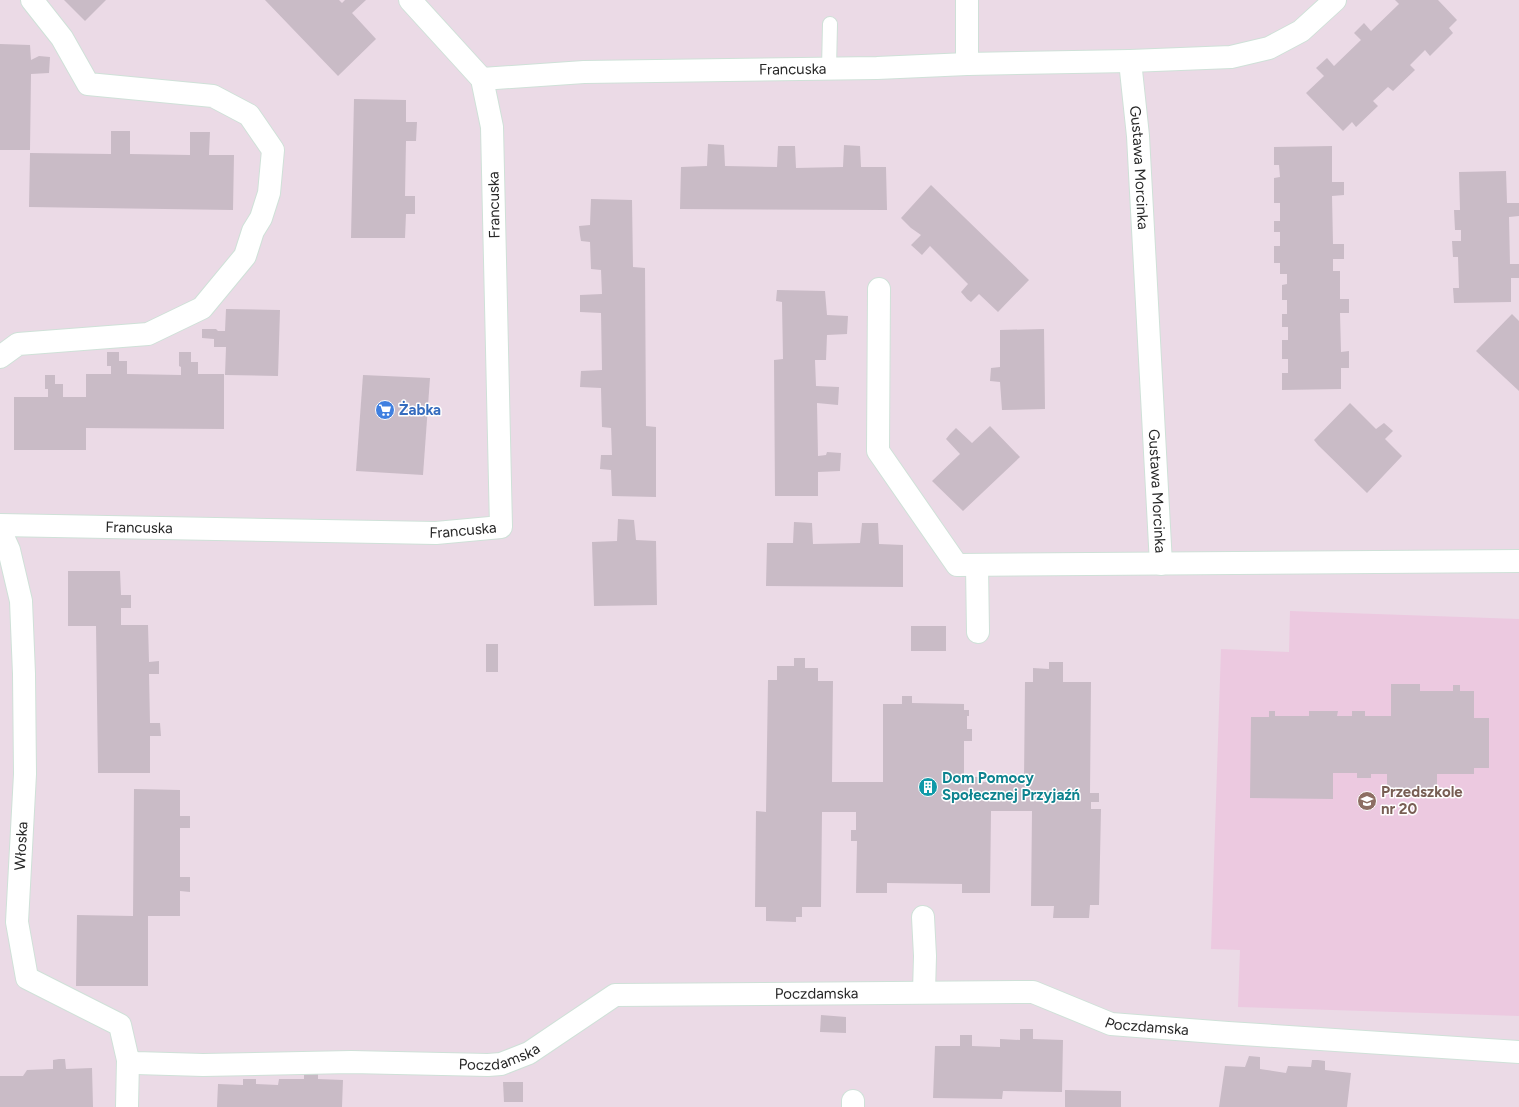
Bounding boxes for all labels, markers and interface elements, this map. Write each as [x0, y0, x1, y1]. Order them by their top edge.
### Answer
street label: Francuska [759, 60, 827, 79]
street label: Gustawa Morcinka [1126, 105, 1152, 230]
street label: Francuska [484, 171, 504, 239]
supermarket icon: Żabka [374, 399, 396, 421]
place label: Żabka [399, 400, 441, 419]
street label: Gustawa Morcinka [1145, 429, 1169, 554]
street label: Francuska [105, 518, 173, 537]
street label: Francuska [429, 518, 497, 542]
place label: Dom Pomocy Społecznej Przyjaźń [942, 769, 1080, 804]
building icon: Dom Pomocy Społecznej Przyjaźń [917, 776, 939, 798]
place label: Przedszkole nr 20 [1381, 783, 1463, 818]
school or university icon: Przedszkole nr 20 [1356, 790, 1378, 812]
street label: Włoska [11, 821, 31, 871]
street label: Poczdamska [775, 984, 858, 1003]
street label: Poczdamska [1102, 1014, 1190, 1039]
street label: Poczdamska [458, 1039, 543, 1074]

